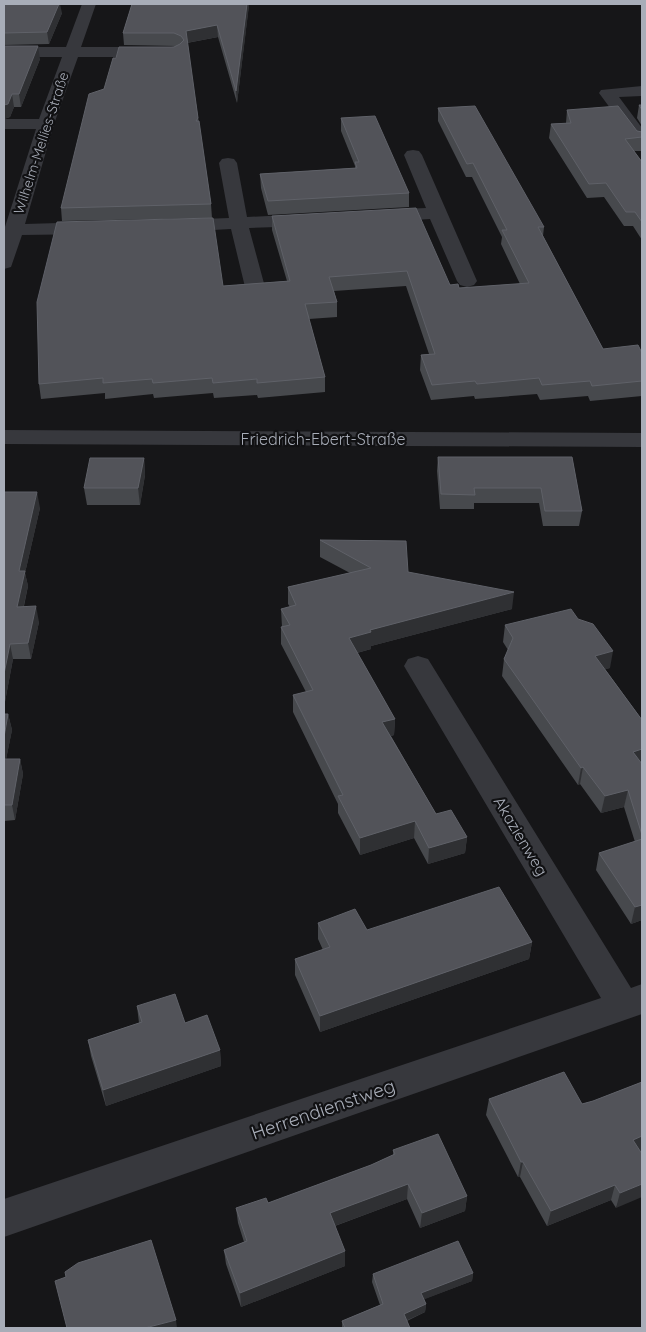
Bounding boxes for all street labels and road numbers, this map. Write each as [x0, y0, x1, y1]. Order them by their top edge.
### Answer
street label: Wilhelm-Mellies-Straße [9, 69, 73, 216]
street label: Friedrich-Ebert-Straße [241, 429, 405, 449]
street label: Akazienweg [490, 793, 552, 879]
street label: Herrendienstweg [248, 1073, 398, 1145]

